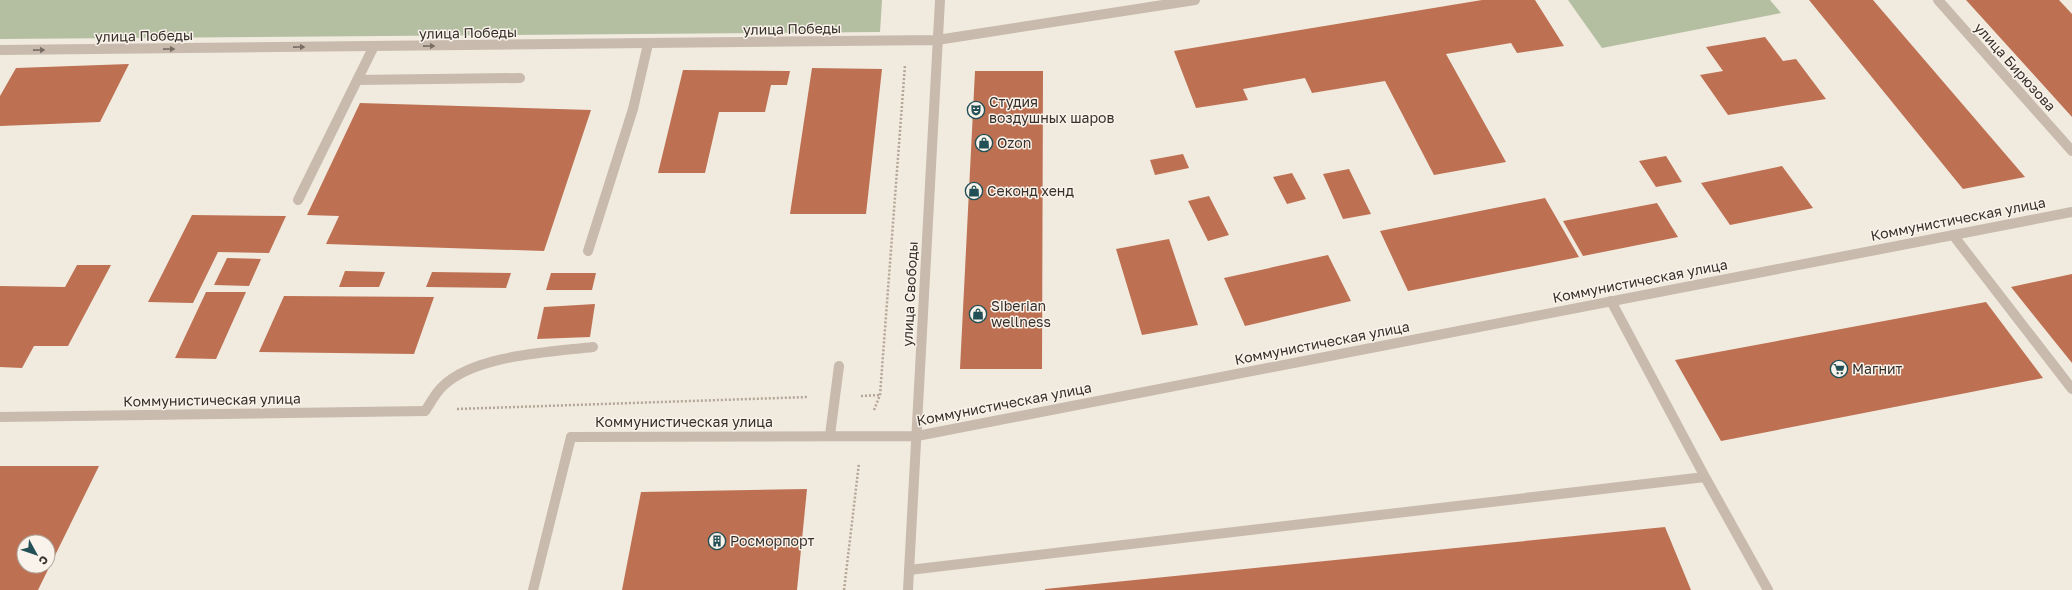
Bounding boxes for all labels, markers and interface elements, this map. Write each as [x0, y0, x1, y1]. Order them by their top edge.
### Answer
street label: улица Победы [743, 19, 841, 38]
street label: улица Бирюзова [1971, 19, 2060, 114]
street label: улица Победы [419, 23, 517, 42]
street label: улица Победы [95, 26, 193, 45]
one-way arrow [423, 43, 436, 49]
one-way arrow [293, 44, 306, 50]
one-way arrow [163, 45, 175, 52]
one-way arrow [33, 47, 46, 53]
place label: Студия воздушных шаров [989, 93, 1114, 126]
theatre icon: Студия воздушных шаров [966, 100, 986, 120]
shop icon: Ozon [974, 133, 994, 153]
place label: Ozon [997, 134, 1031, 151]
shop icon: Секонд хенд [964, 181, 984, 201]
place label: Секонд хенд [987, 182, 1074, 199]
street label: Коммунистическая улица [1869, 193, 2047, 244]
street label: улица Свободы [898, 241, 921, 347]
street label: Коммунистическая улица [1551, 255, 1729, 306]
place label: Siberian wellness [991, 297, 1051, 330]
shop icon: Siberian wellness [968, 304, 988, 324]
street label: Коммунистическая улица [1233, 317, 1411, 368]
supermarket icon: Магнит [1829, 359, 1849, 379]
place label: Магнит [1852, 360, 1902, 377]
street label: Коммунистическая улица [915, 378, 1093, 429]
street label: Коммунистическая улица [123, 389, 301, 410]
street label: Коммунистическая улица [595, 413, 773, 430]
building icon: Росморпорт [707, 531, 727, 551]
place label: Росморпорт [730, 532, 814, 549]
north arrow [16, 534, 56, 574]
text: С [36, 554, 52, 568]

